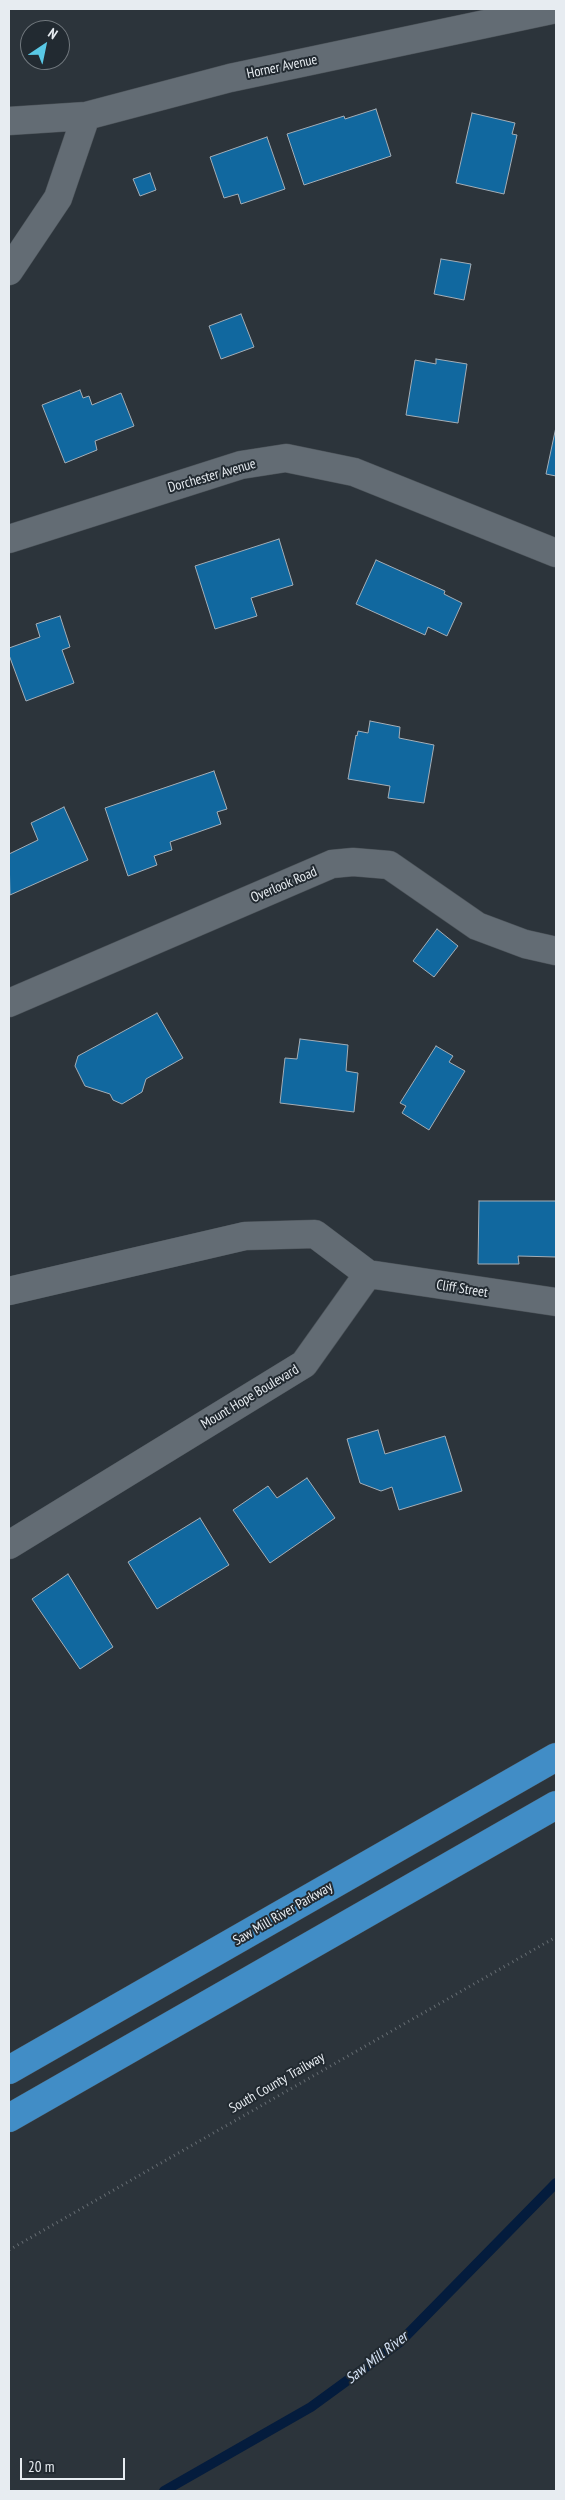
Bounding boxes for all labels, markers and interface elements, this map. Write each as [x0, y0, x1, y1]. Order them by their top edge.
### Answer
north arrow [20, 20, 70, 70]
text: N [45, 24, 61, 43]
street label: Horner Avenue [245, 51, 319, 83]
street label: Dorchester Avenue [166, 455, 258, 497]
street label: Overlook Road [248, 864, 320, 906]
street label: Cliff Street [435, 1277, 489, 1301]
street label: Mount Hope Boulevard [198, 1361, 302, 1433]
street label: Saw Mill River Parkway [230, 1879, 336, 1949]
street label: South County Trailway [226, 2049, 328, 2117]
water label: Saw Mill River [342, 2328, 412, 2388]
scale bar [22, 2448, 128, 2480]
text: 20 m [28, 2457, 54, 2476]

